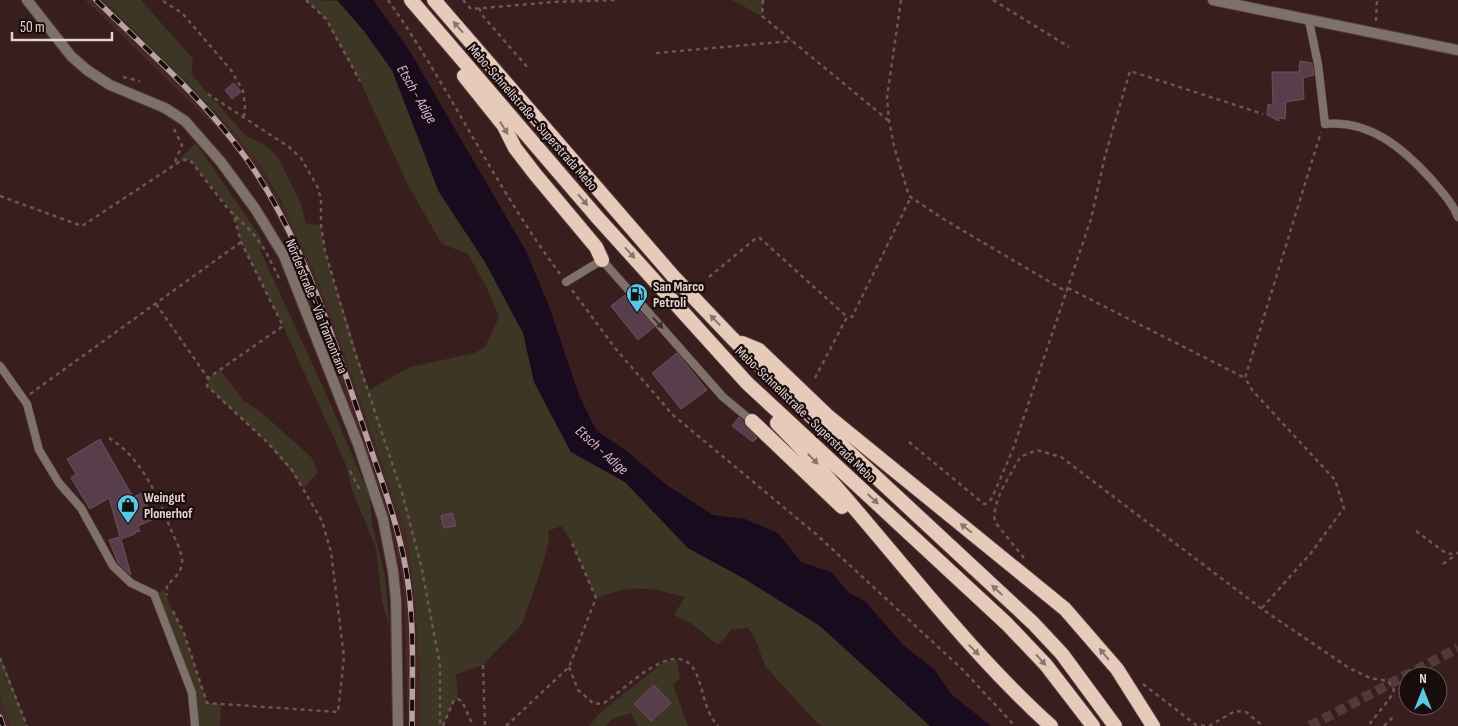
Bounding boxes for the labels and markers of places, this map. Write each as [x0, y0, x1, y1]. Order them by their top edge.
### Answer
place label: San Marco Petroli [653, 278, 704, 311]
fuel station icon: San Marco Petroli [625, 282, 649, 313]
place label: Weingut Plonerhof [144, 489, 193, 522]
shop icon: Weingut Plonerhof [116, 493, 140, 524]

